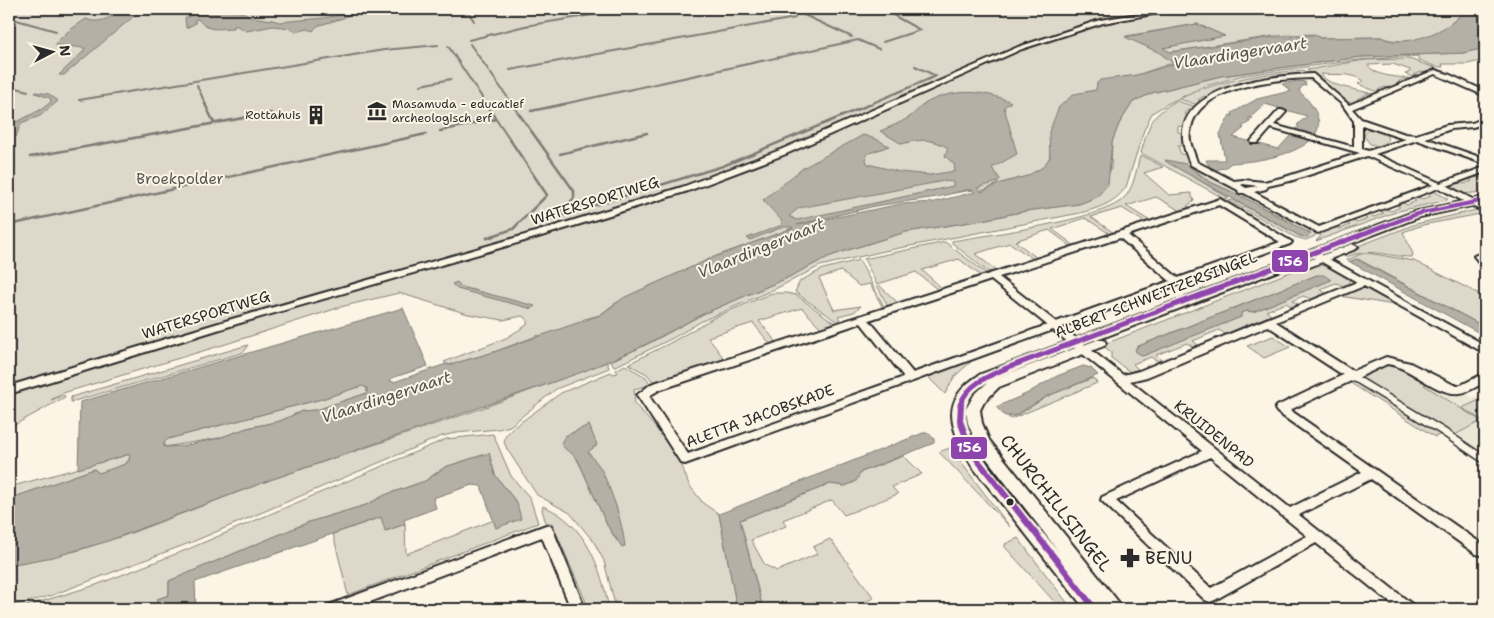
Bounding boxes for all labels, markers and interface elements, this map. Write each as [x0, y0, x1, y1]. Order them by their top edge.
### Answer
north arrow [28, 28, 78, 78]
water label: Vlaardingervaart [1172, 32, 1309, 74]
text: N [55, 44, 74, 57]
place label: Masamuda - educatief archeologisch erf [392, 96, 524, 126]
museum icon: Masamuda - educatief archeologisch erf [366, 100, 388, 122]
building icon: Rottahuis [305, 104, 327, 126]
place label: Rottahuis [245, 107, 301, 123]
park label: Broekpolder [136, 169, 224, 189]
street label: WATERSPORTWEG [528, 172, 662, 230]
water label: Vlaardingervaart [694, 213, 828, 283]
street label: ALBERT SCHWEITZERSINGEL [1052, 247, 1260, 343]
line badge: 156 [1271, 249, 1309, 273]
text: 156 [1278, 252, 1303, 270]
street label: WATERSPORTWEG [139, 286, 273, 344]
water label: Vlaardingervaart [318, 366, 454, 428]
street label: ALETTA JACOBSKADE [683, 380, 837, 452]
street label: KRUIDENPAD [1170, 395, 1258, 473]
street label: CHURCHILLSINGEL [995, 429, 1117, 577]
line badge: 156 [950, 436, 988, 460]
text: 156 [957, 438, 982, 456]
unlabelled marker [1005, 497, 1015, 507]
place label: BENU [1145, 546, 1192, 570]
pharmacy icon: BENU [1119, 547, 1141, 569]

